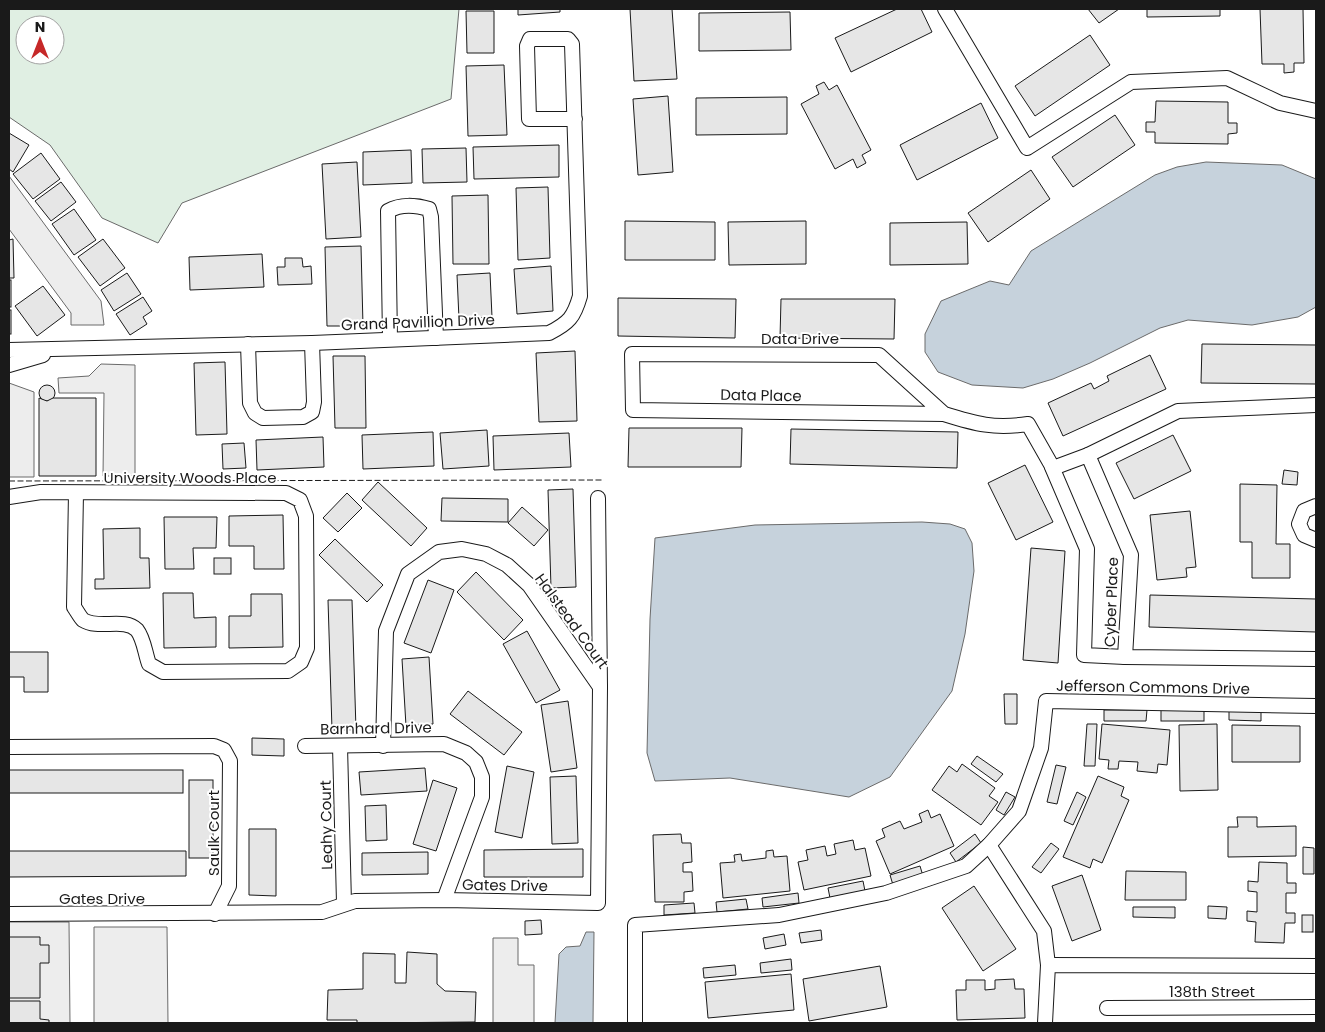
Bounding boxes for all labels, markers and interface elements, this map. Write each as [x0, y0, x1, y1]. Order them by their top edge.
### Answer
north arrow [15, 15, 65, 65]
text: N [35, 17, 45, 37]
street label: Grand Pavillion Drive [341, 309, 495, 335]
street label: Data Drive [761, 328, 839, 349]
street label: Data Place [720, 384, 802, 406]
street label: University Woods Place [104, 467, 276, 488]
street label: Cyber Place [1099, 557, 1123, 647]
street label: Halstead Court [530, 569, 614, 673]
street label: Jefferson Commons Drive [1056, 675, 1250, 699]
street label: Barnhard Drive [320, 717, 432, 739]
street label: Leahy Court [315, 780, 337, 870]
street label: Saulk Court [203, 790, 224, 876]
street label: Gates Drive [462, 874, 548, 896]
street label: Gates Drive [59, 888, 145, 909]
street label: 138th Street [1169, 981, 1255, 1002]

